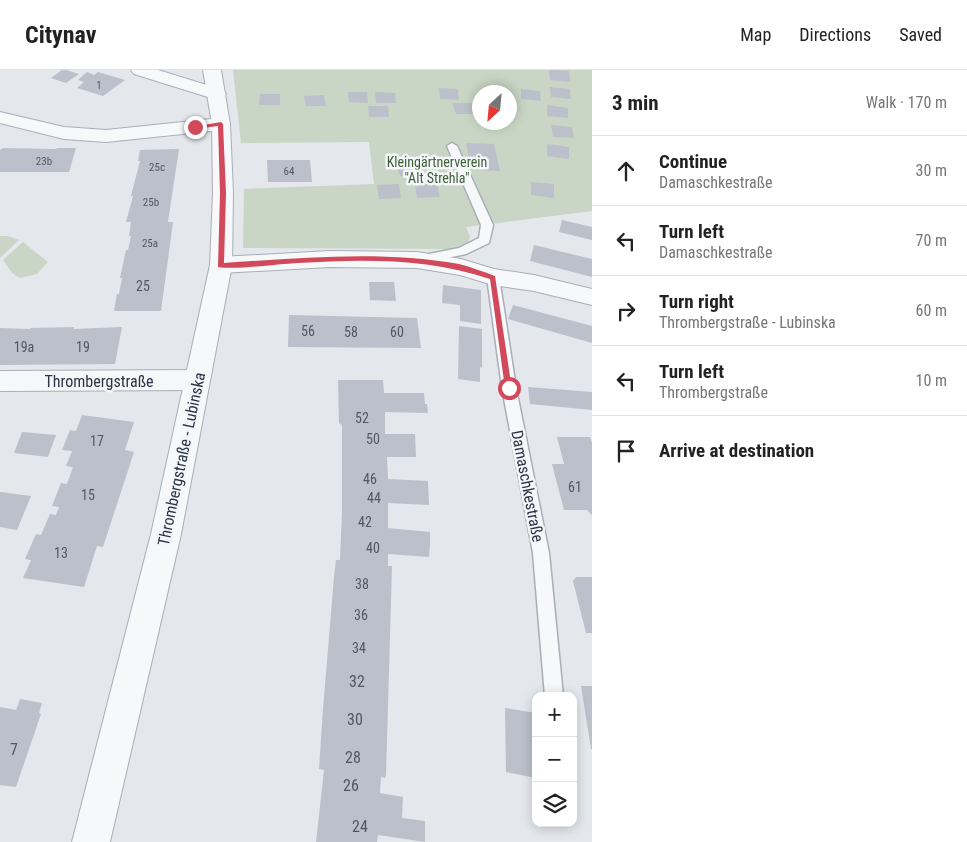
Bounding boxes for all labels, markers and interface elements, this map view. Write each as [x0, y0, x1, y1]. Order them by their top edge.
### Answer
text: Citynav [25, 21, 96, 49]
text: Map [740, 24, 771, 45]
text: Directions [799, 24, 871, 45]
text: Saved [899, 24, 942, 45]
house number: 1 [96, 79, 102, 92]
north arrow [472, 85, 517, 130]
text: 3 min [612, 91, 659, 115]
text: Walk · 170 m [866, 93, 947, 112]
route end [184, 116, 207, 139]
text: Continue [659, 150, 727, 173]
park label: Kleingärtnerverein "Alt Strehla" [387, 154, 487, 186]
house number: 23b [36, 155, 52, 168]
icon: ahead [612, 157, 640, 185]
house number: 25c [149, 161, 165, 174]
text: 30 m [915, 161, 947, 180]
house number: 64 [284, 165, 295, 178]
text: Damaschkestraße [659, 173, 773, 192]
house number: 25b [143, 196, 159, 209]
text: Turn left [659, 220, 724, 243]
icon: left [612, 227, 640, 255]
text: 70 m [915, 231, 947, 250]
house number: 25a [142, 237, 158, 250]
text: Damaschkestraße [659, 243, 773, 262]
house number: 25 [136, 278, 150, 294]
text: Turn right [659, 290, 734, 313]
icon: right [612, 297, 640, 325]
text: 60 m [915, 301, 947, 320]
text: Thrombergstraße - Lubinska [659, 313, 836, 332]
house number: 56 [301, 323, 315, 339]
house number: 58 [344, 324, 358, 340]
house number: 60 [390, 324, 404, 340]
house number: 19a [14, 339, 34, 355]
house number: 19 [76, 339, 90, 355]
text: Turn left [659, 360, 724, 383]
icon: left [612, 367, 640, 395]
street label: Thrombergstraße - Lubinska [154, 371, 209, 548]
text: 10 m [915, 371, 947, 390]
street label: Thrombergstraße [45, 372, 153, 391]
route start [498, 377, 521, 400]
text: Thrombergstraße [659, 383, 768, 402]
house number: 52 [355, 410, 369, 426]
street label: Damaschkestraße [507, 429, 548, 544]
house number: 50 [366, 431, 380, 447]
house number: 17 [90, 433, 104, 449]
icon: arrive [612, 437, 640, 465]
text: Arrive at destination [659, 439, 814, 462]
house number: 46 [363, 471, 377, 487]
house number: 61 [568, 479, 582, 495]
house number: 15 [81, 487, 95, 503]
house number: 44 [367, 490, 381, 506]
house number: 42 [358, 514, 372, 530]
house number: 40 [366, 540, 380, 556]
house number: 13 [54, 545, 68, 561]
house number: 38 [355, 576, 369, 592]
house number: 36 [354, 607, 368, 623]
house number: 34 [352, 640, 366, 656]
house number: 32 [349, 672, 365, 691]
map controls [532, 692, 577, 827]
button: + [532, 692, 577, 737]
house number: 30 [347, 710, 363, 729]
button: − [532, 737, 577, 782]
house number: 7 [10, 740, 18, 759]
house number: 28 [345, 748, 361, 767]
house number: 26 [343, 776, 359, 795]
button: layers [532, 782, 577, 827]
house number: 24 [352, 817, 368, 836]

